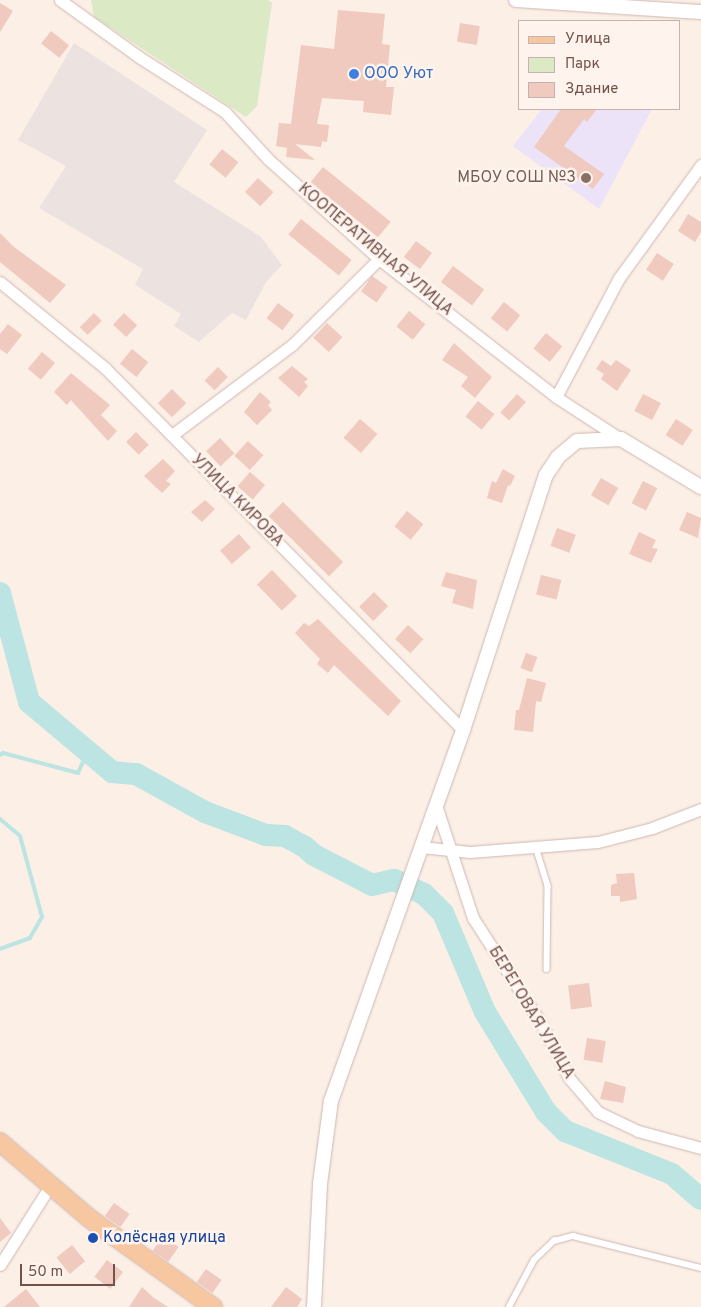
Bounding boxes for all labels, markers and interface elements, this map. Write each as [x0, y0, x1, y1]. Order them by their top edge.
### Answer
legend [518, 20, 681, 110]
text: Улица [565, 30, 610, 49]
text: Парк [565, 55, 600, 74]
place label: ООО Уют [364, 64, 433, 84]
marker: ООО Уют [348, 68, 360, 80]
text: Здание [565, 80, 618, 99]
place label: МБОУ СОШ №3 [457, 168, 576, 188]
marker: МБОУ СОШ №3 [580, 172, 592, 184]
street label: КООПЕРАТИВНАЯ УЛИЦА [294, 180, 456, 320]
street label: УЛИЦА КИРОВА [187, 451, 287, 551]
street label: БЕРЕГОВАЯ УЛИЦА [484, 943, 578, 1083]
place label: Колёсная улица [103, 1228, 226, 1248]
marker: Колёсная улица [87, 1232, 99, 1244]
scale bar [22, 1254, 118, 1286]
text: 50 m [28, 1263, 63, 1282]

